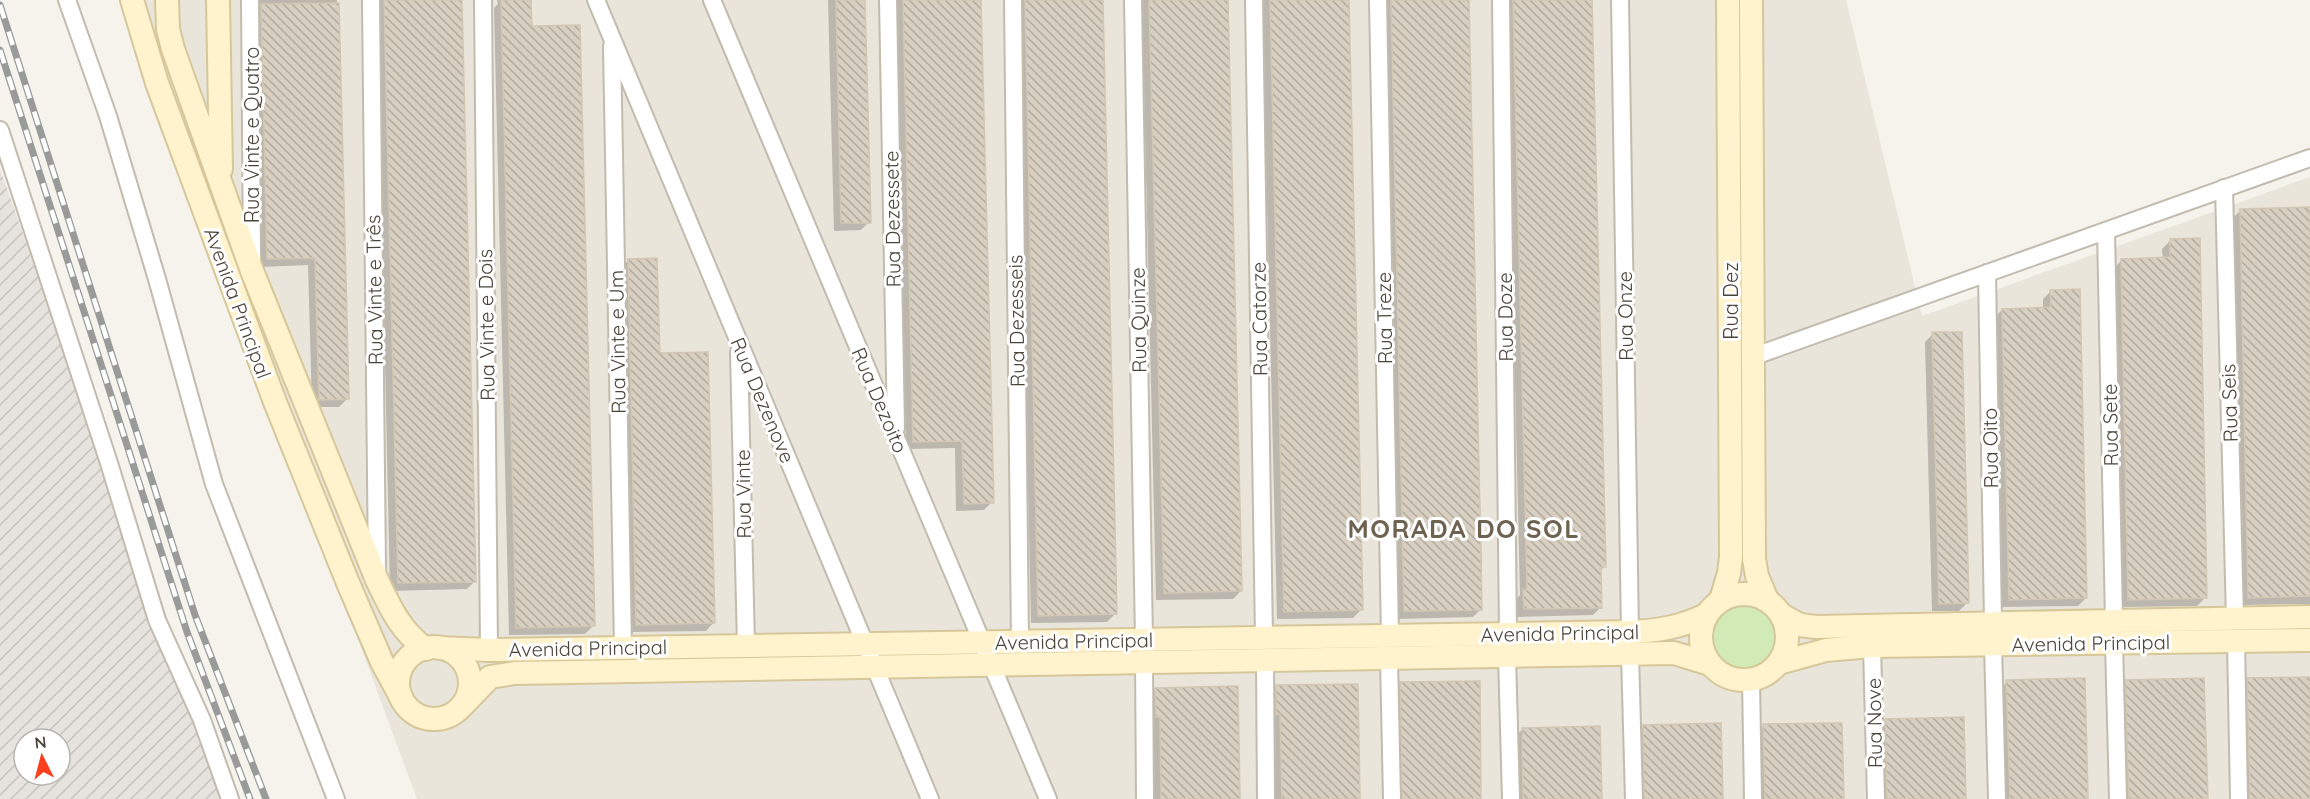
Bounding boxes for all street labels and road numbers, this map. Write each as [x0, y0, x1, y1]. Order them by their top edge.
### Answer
street label: Rua Vinte e Quatro [239, 47, 264, 223]
street label: Rua Dezessete [878, 150, 906, 288]
street label: Rua Vinte e Três [360, 215, 388, 365]
street label: Avenida Principal [199, 224, 277, 382]
street label: Rua Vinte e Dois [472, 249, 500, 401]
street label: Rua Dezesseis [1002, 255, 1030, 387]
street label: Rua Catorze [1246, 262, 1272, 376]
street label: Rua Dez [1718, 262, 1743, 340]
street label: Rua Quinze [1125, 267, 1151, 373]
street label: Rua Vinte e Um [603, 270, 631, 414]
street label: Rua Onze [1612, 271, 1638, 361]
street label: Rua Treze [1371, 272, 1397, 364]
street label: Rua Doze [1492, 272, 1518, 362]
street label: Rua Dezenove [725, 333, 801, 467]
street label: Rua Dezoito [847, 343, 913, 457]
street label: Rua Seis [2215, 363, 2243, 443]
street label: Rua Sete [2097, 383, 2123, 467]
street label: Rua Oito [1977, 408, 2003, 488]
street label: Rua Vinte [730, 449, 756, 539]
street label: Avenida Principal [1480, 619, 1640, 647]
street label: Avenida Principal [994, 627, 1154, 655]
street label: Avenida Principal [2011, 629, 2171, 657]
street label: Avenida Principal [508, 634, 668, 662]
street label: Rua Nove [1861, 678, 1887, 768]

